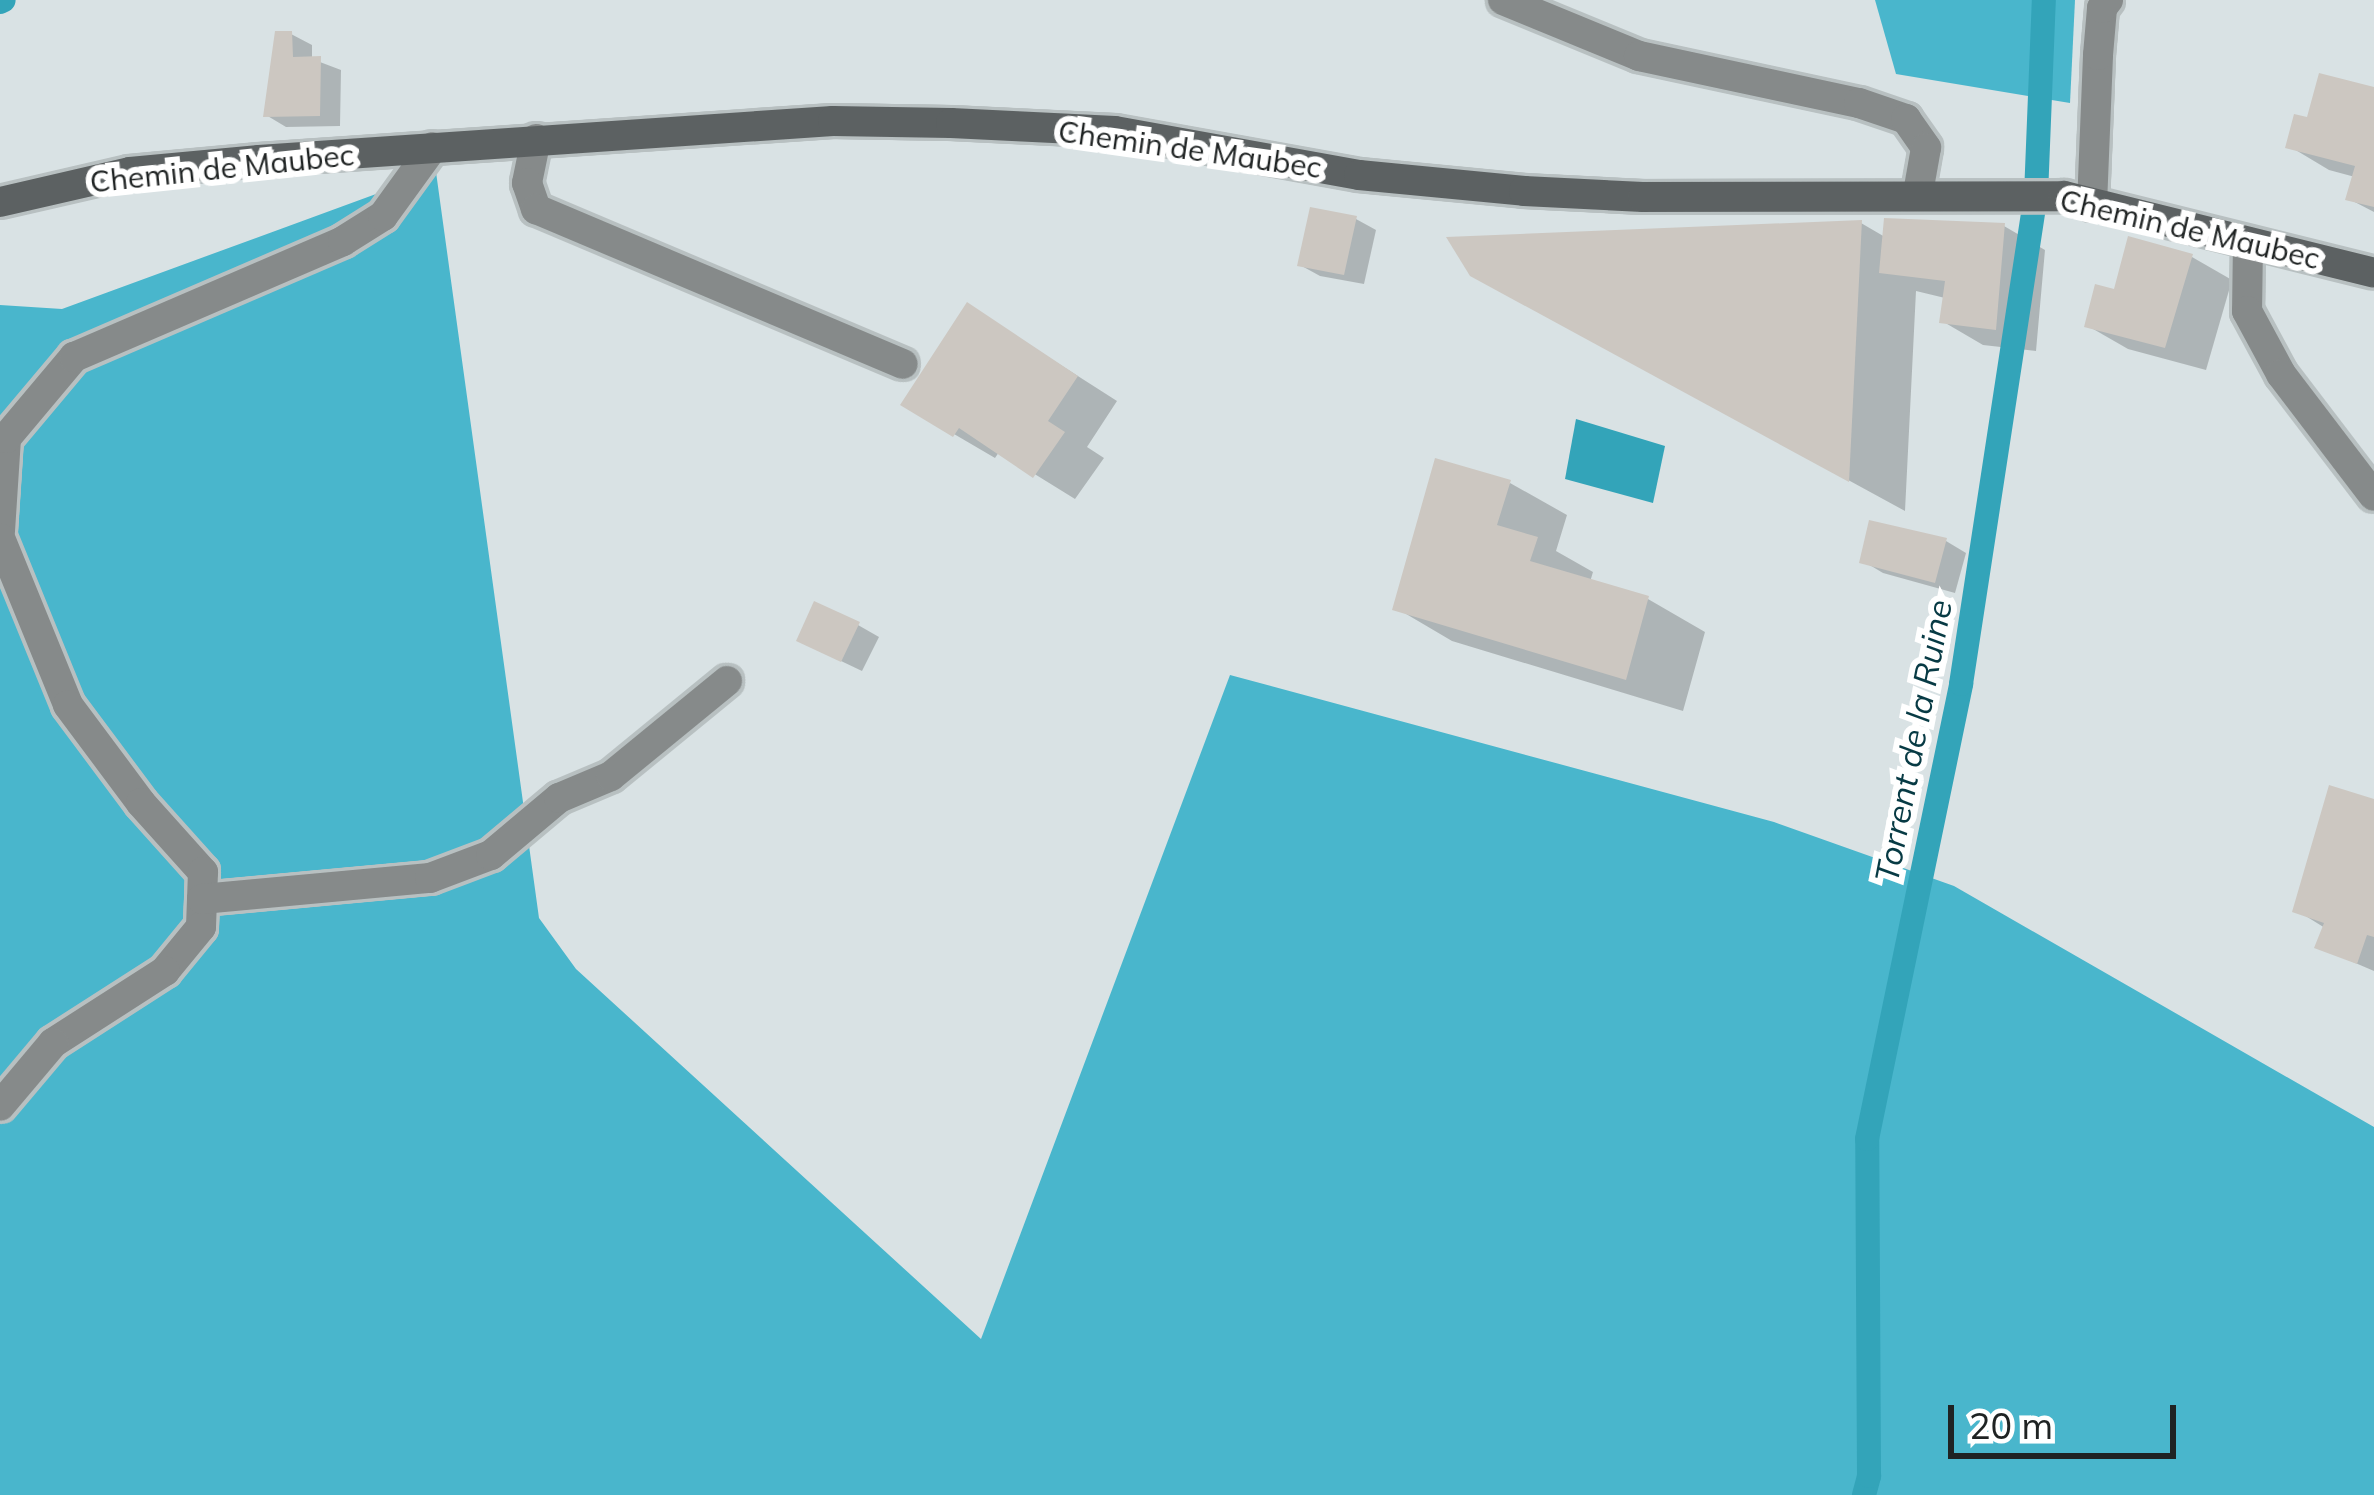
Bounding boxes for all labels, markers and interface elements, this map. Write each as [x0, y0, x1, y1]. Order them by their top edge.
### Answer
street label: Chemin de Maubec [1056, 113, 1324, 185]
street label: Chemin de Maubec [88, 136, 356, 200]
street label: Chemin de Maubec [2057, 182, 2323, 276]
water label: Torrent de la Ruine [1866, 596, 1960, 886]
scale bar [1954, 1381, 2182, 1455]
text: 20 m [1969, 1403, 2053, 1448]

